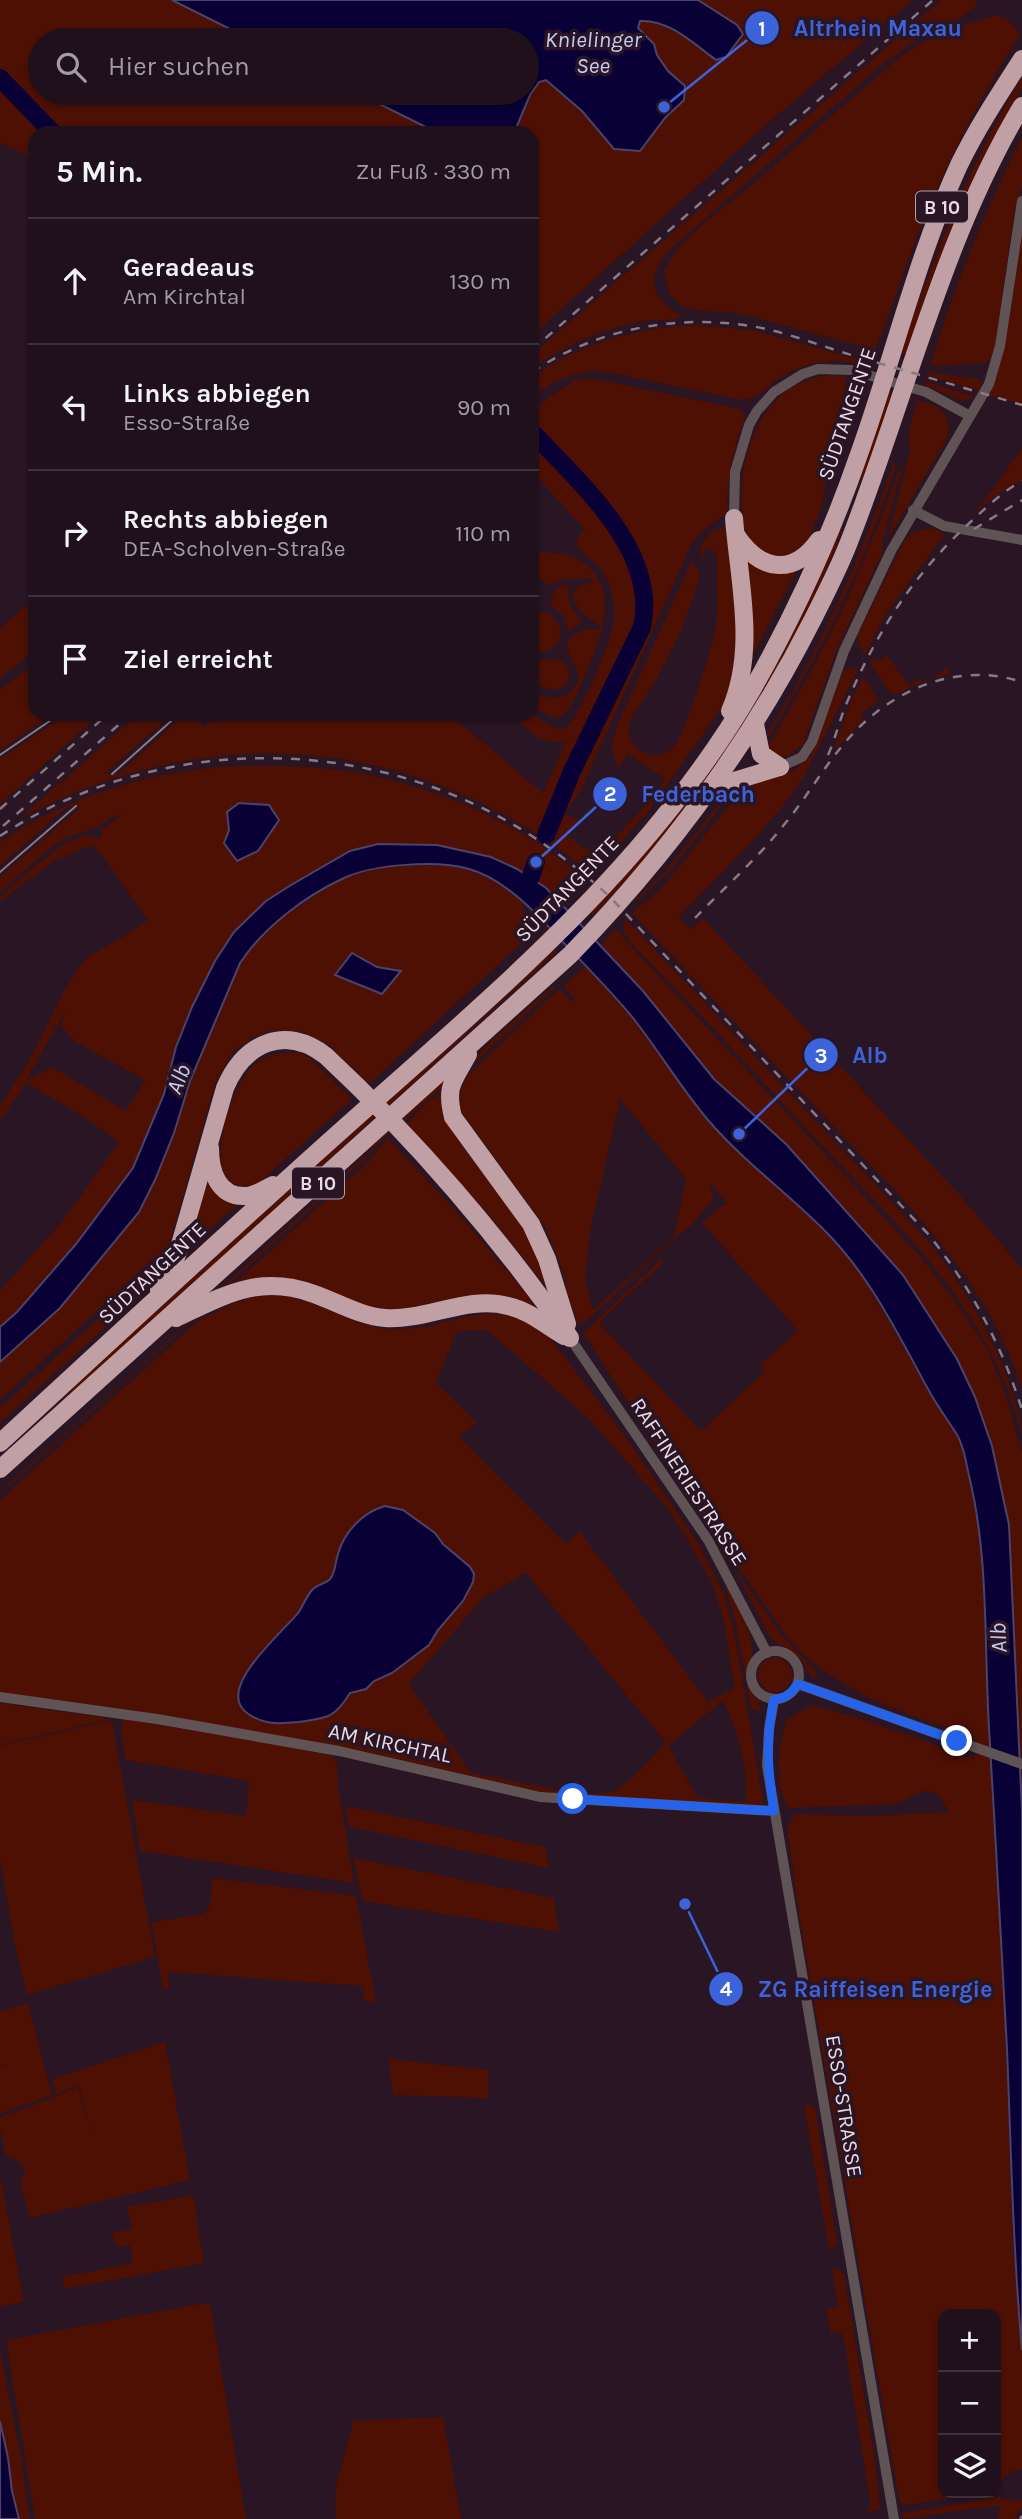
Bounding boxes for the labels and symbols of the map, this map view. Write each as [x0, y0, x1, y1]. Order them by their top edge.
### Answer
callout: Altrhein Maxau [745, 6, 975, 50]
text: Altrhein Maxau [794, 15, 962, 42]
text: 1 [758, 17, 766, 41]
water label: Knielinger See [545, 26, 642, 79]
road number: B 10 [916, 192, 968, 223]
street label: SÜDTANGENTE [813, 345, 881, 483]
callout: Federbach [592, 772, 769, 816]
text: Federbach [641, 781, 755, 808]
text: 2 [604, 782, 616, 806]
street label: SÜDTANGENTE [510, 831, 624, 947]
callout: Alb [803, 1033, 902, 1077]
text: Alb [852, 1042, 888, 1069]
text: 3 [814, 1044, 828, 1068]
water label: Alb [160, 1060, 197, 1098]
road number: B 10 [292, 1168, 344, 1198]
street label: SÜDTANGENTE [93, 1217, 211, 1329]
street label: RAFFINERIESTRASSE [626, 1394, 752, 1570]
water label: Alb [984, 1622, 1013, 1654]
street label: AM KIRCHTAL [326, 1718, 454, 1768]
route end [941, 1725, 972, 1756]
route start [557, 1783, 588, 1814]
callout: ZG Raiffeisen Energie [708, 1967, 1006, 2011]
text: ZG Raiffeisen Energie [758, 1976, 992, 2003]
text: 4 [720, 1977, 733, 2001]
street label: ESSO-STRASSE [821, 2033, 867, 2179]

